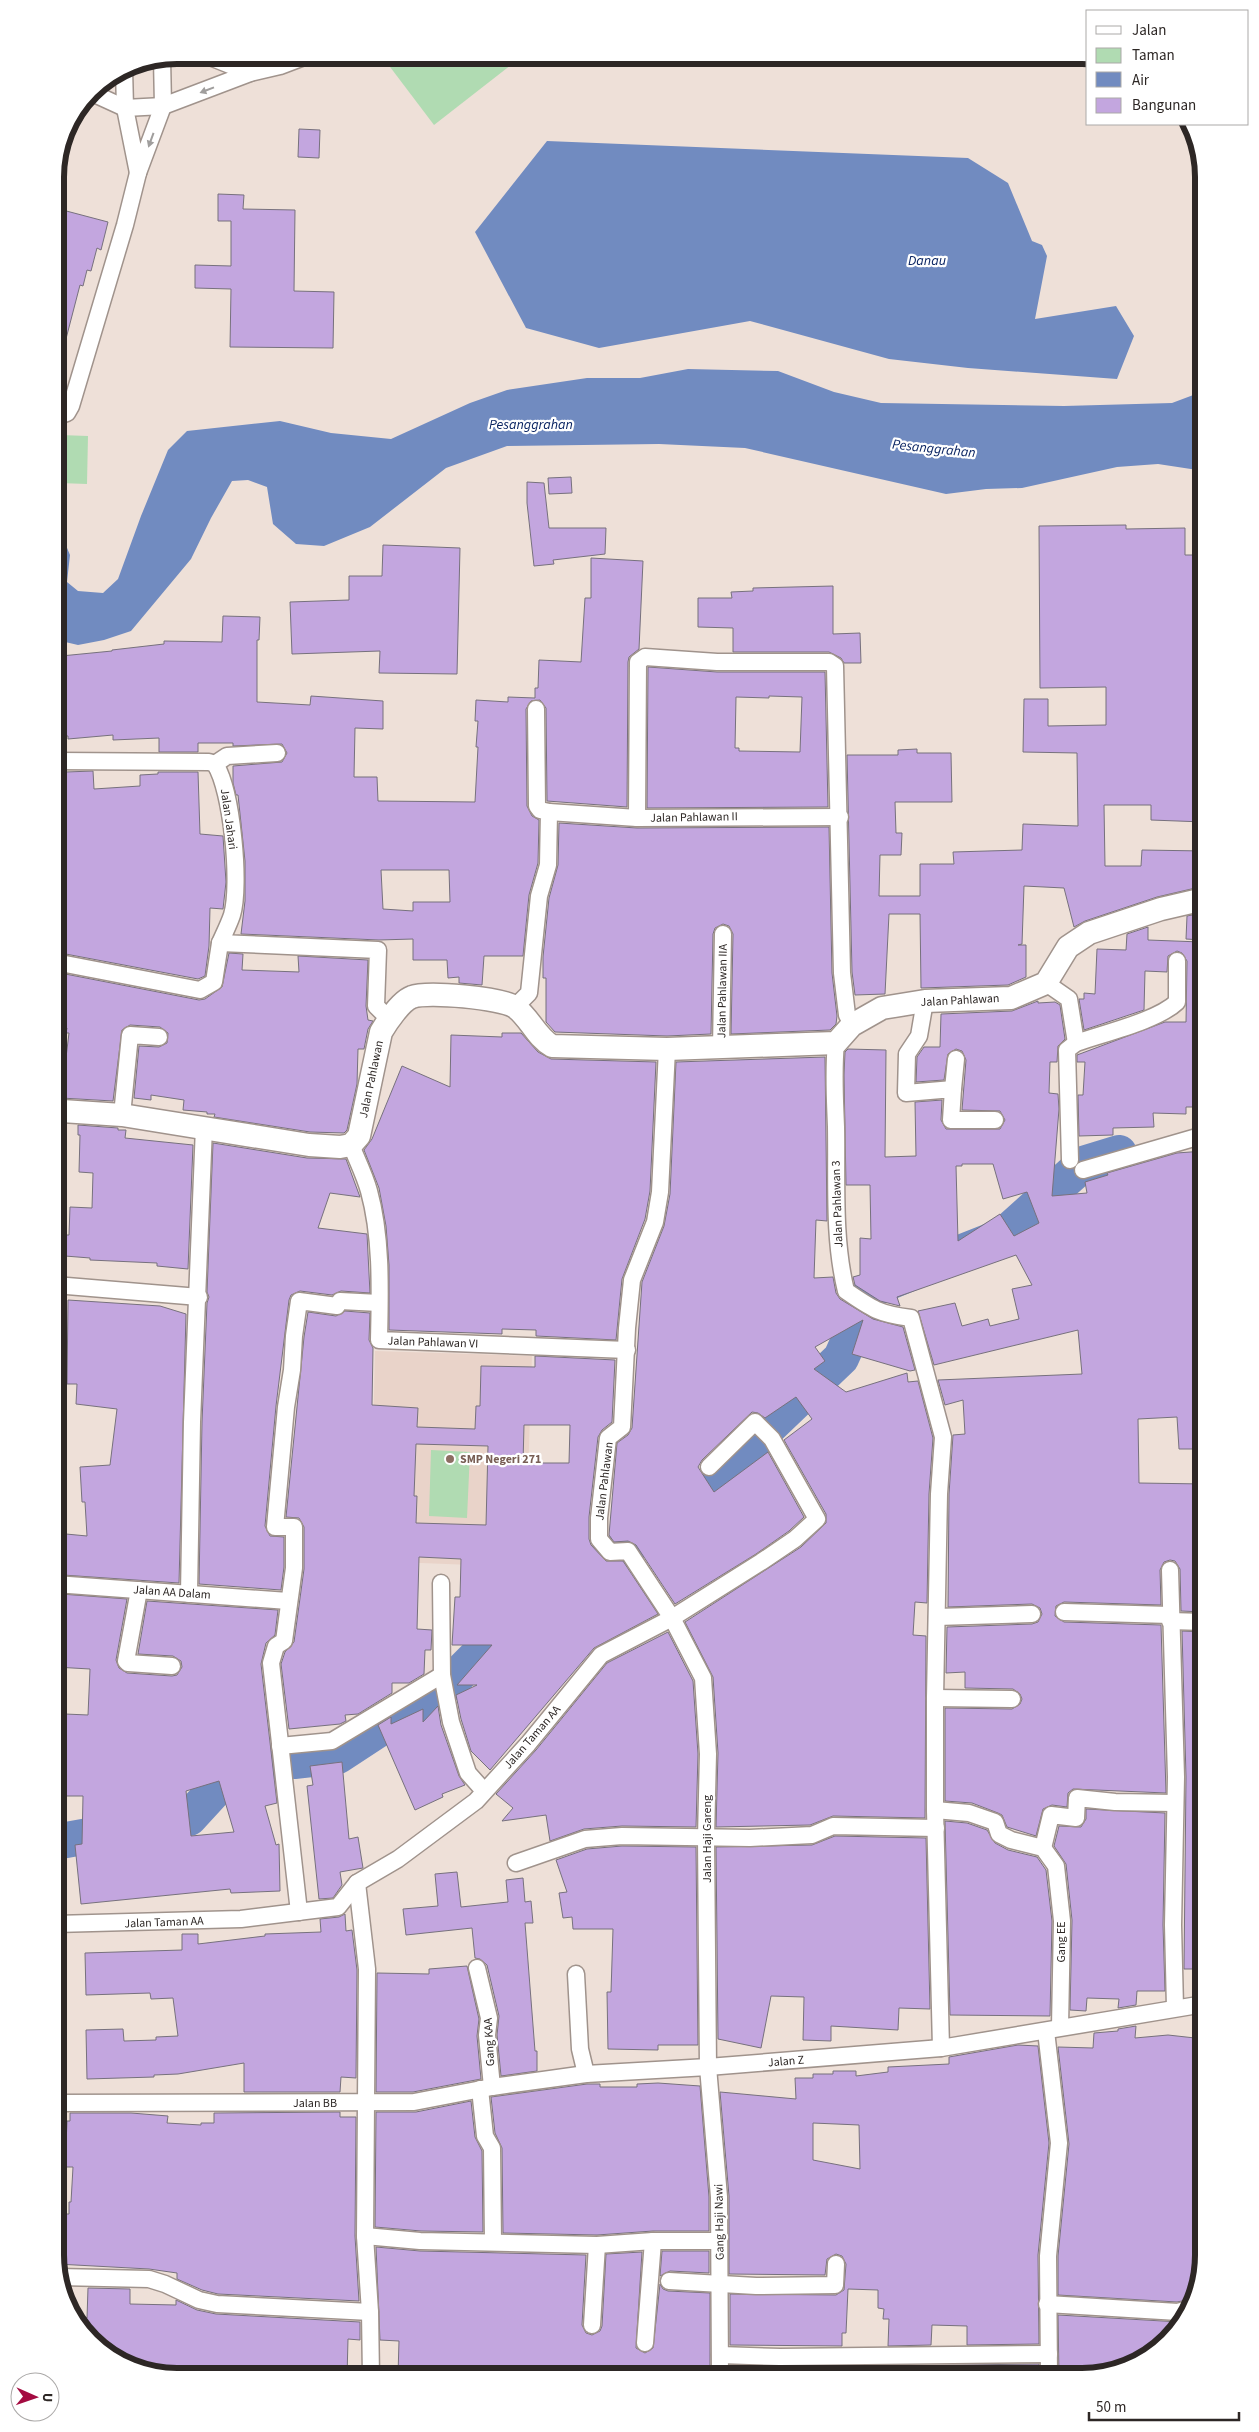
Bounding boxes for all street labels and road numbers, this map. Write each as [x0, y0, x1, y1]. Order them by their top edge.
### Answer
street label: Jalan Jahari [216, 788, 241, 851]
street label: Jalan Pahlawan II [650, 808, 738, 827]
street label: Jalan Pahlawan IIA [713, 943, 732, 1038]
street label: Jalan Pahlawan [920, 990, 1000, 1011]
street label: Jalan Pahlawan [355, 1039, 388, 1119]
street label: Jalan Pahlawan 3 [827, 1160, 848, 1248]
street label: Jalan Pahlawan VI [387, 1332, 479, 1353]
street label: Jalan Pahlawan [591, 1441, 618, 1521]
street label: Jalan AA Dalam [133, 1581, 211, 1604]
street label: Jalan Taman AA [500, 1701, 565, 1773]
street label: Jalan Haji Gareng [699, 1795, 716, 1883]
street label: Jalan Taman AA [124, 1913, 204, 1932]
street label: Gang EE [1053, 1921, 1070, 1963]
street label: Gang KAA [480, 2017, 499, 2067]
street label: Jalan Z [767, 2051, 805, 2072]
street label: Jalan BB [293, 2095, 337, 2112]
street label: Gang Haji Nawi [710, 2184, 729, 2260]

